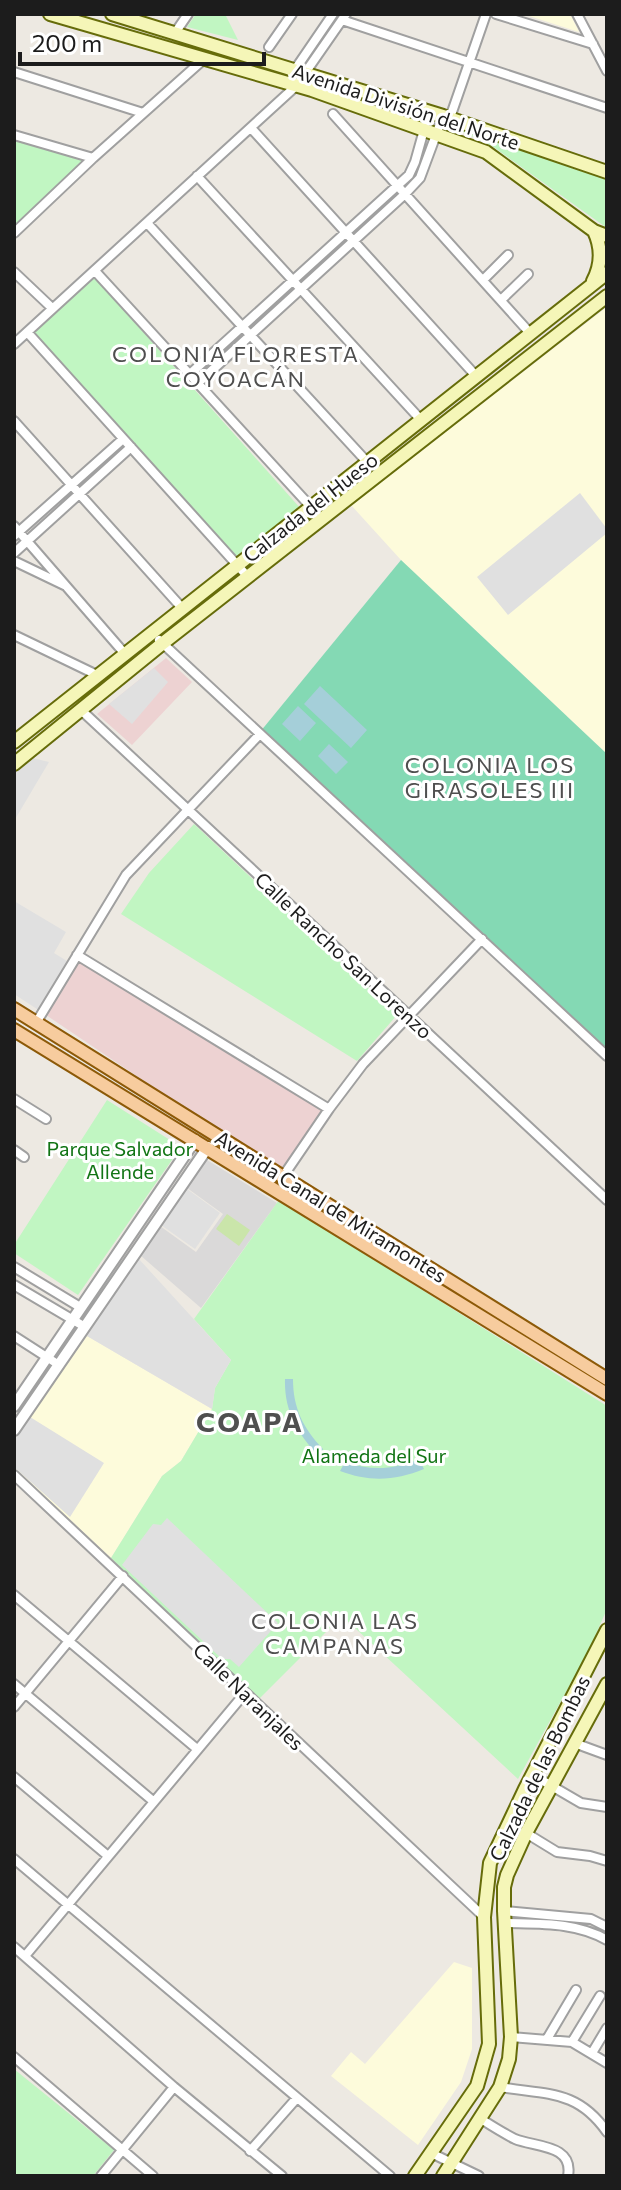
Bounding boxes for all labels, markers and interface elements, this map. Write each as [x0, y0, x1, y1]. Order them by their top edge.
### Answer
scale bar [20, 16, 264, 66]
text: 200 m [32, 28, 102, 57]
street label: Avenida División del Norte [289, 58, 523, 154]
district label: COLONIA FLORESTA COYOACÁN [112, 340, 360, 392]
street label: Calzada del Hueso [238, 447, 382, 567]
district label: COLONIA LOS GIRASOLES III [405, 751, 575, 803]
street label: Calle Rancho San Lorenzo [250, 867, 438, 1043]
street label: Avenida Canal de Miramontes [211, 1125, 451, 1287]
park label: Parque Salvador Allende [46, 1136, 194, 1183]
district label: COAPA [196, 1404, 304, 1438]
park label: Alameda del Sur [301, 1443, 447, 1467]
district label: COLONIA LAS CAMPANAS [251, 1607, 419, 1659]
street label: Calle Naranjales [189, 1637, 309, 1755]
street label: Calzada de las Bombas [484, 1671, 594, 1865]

